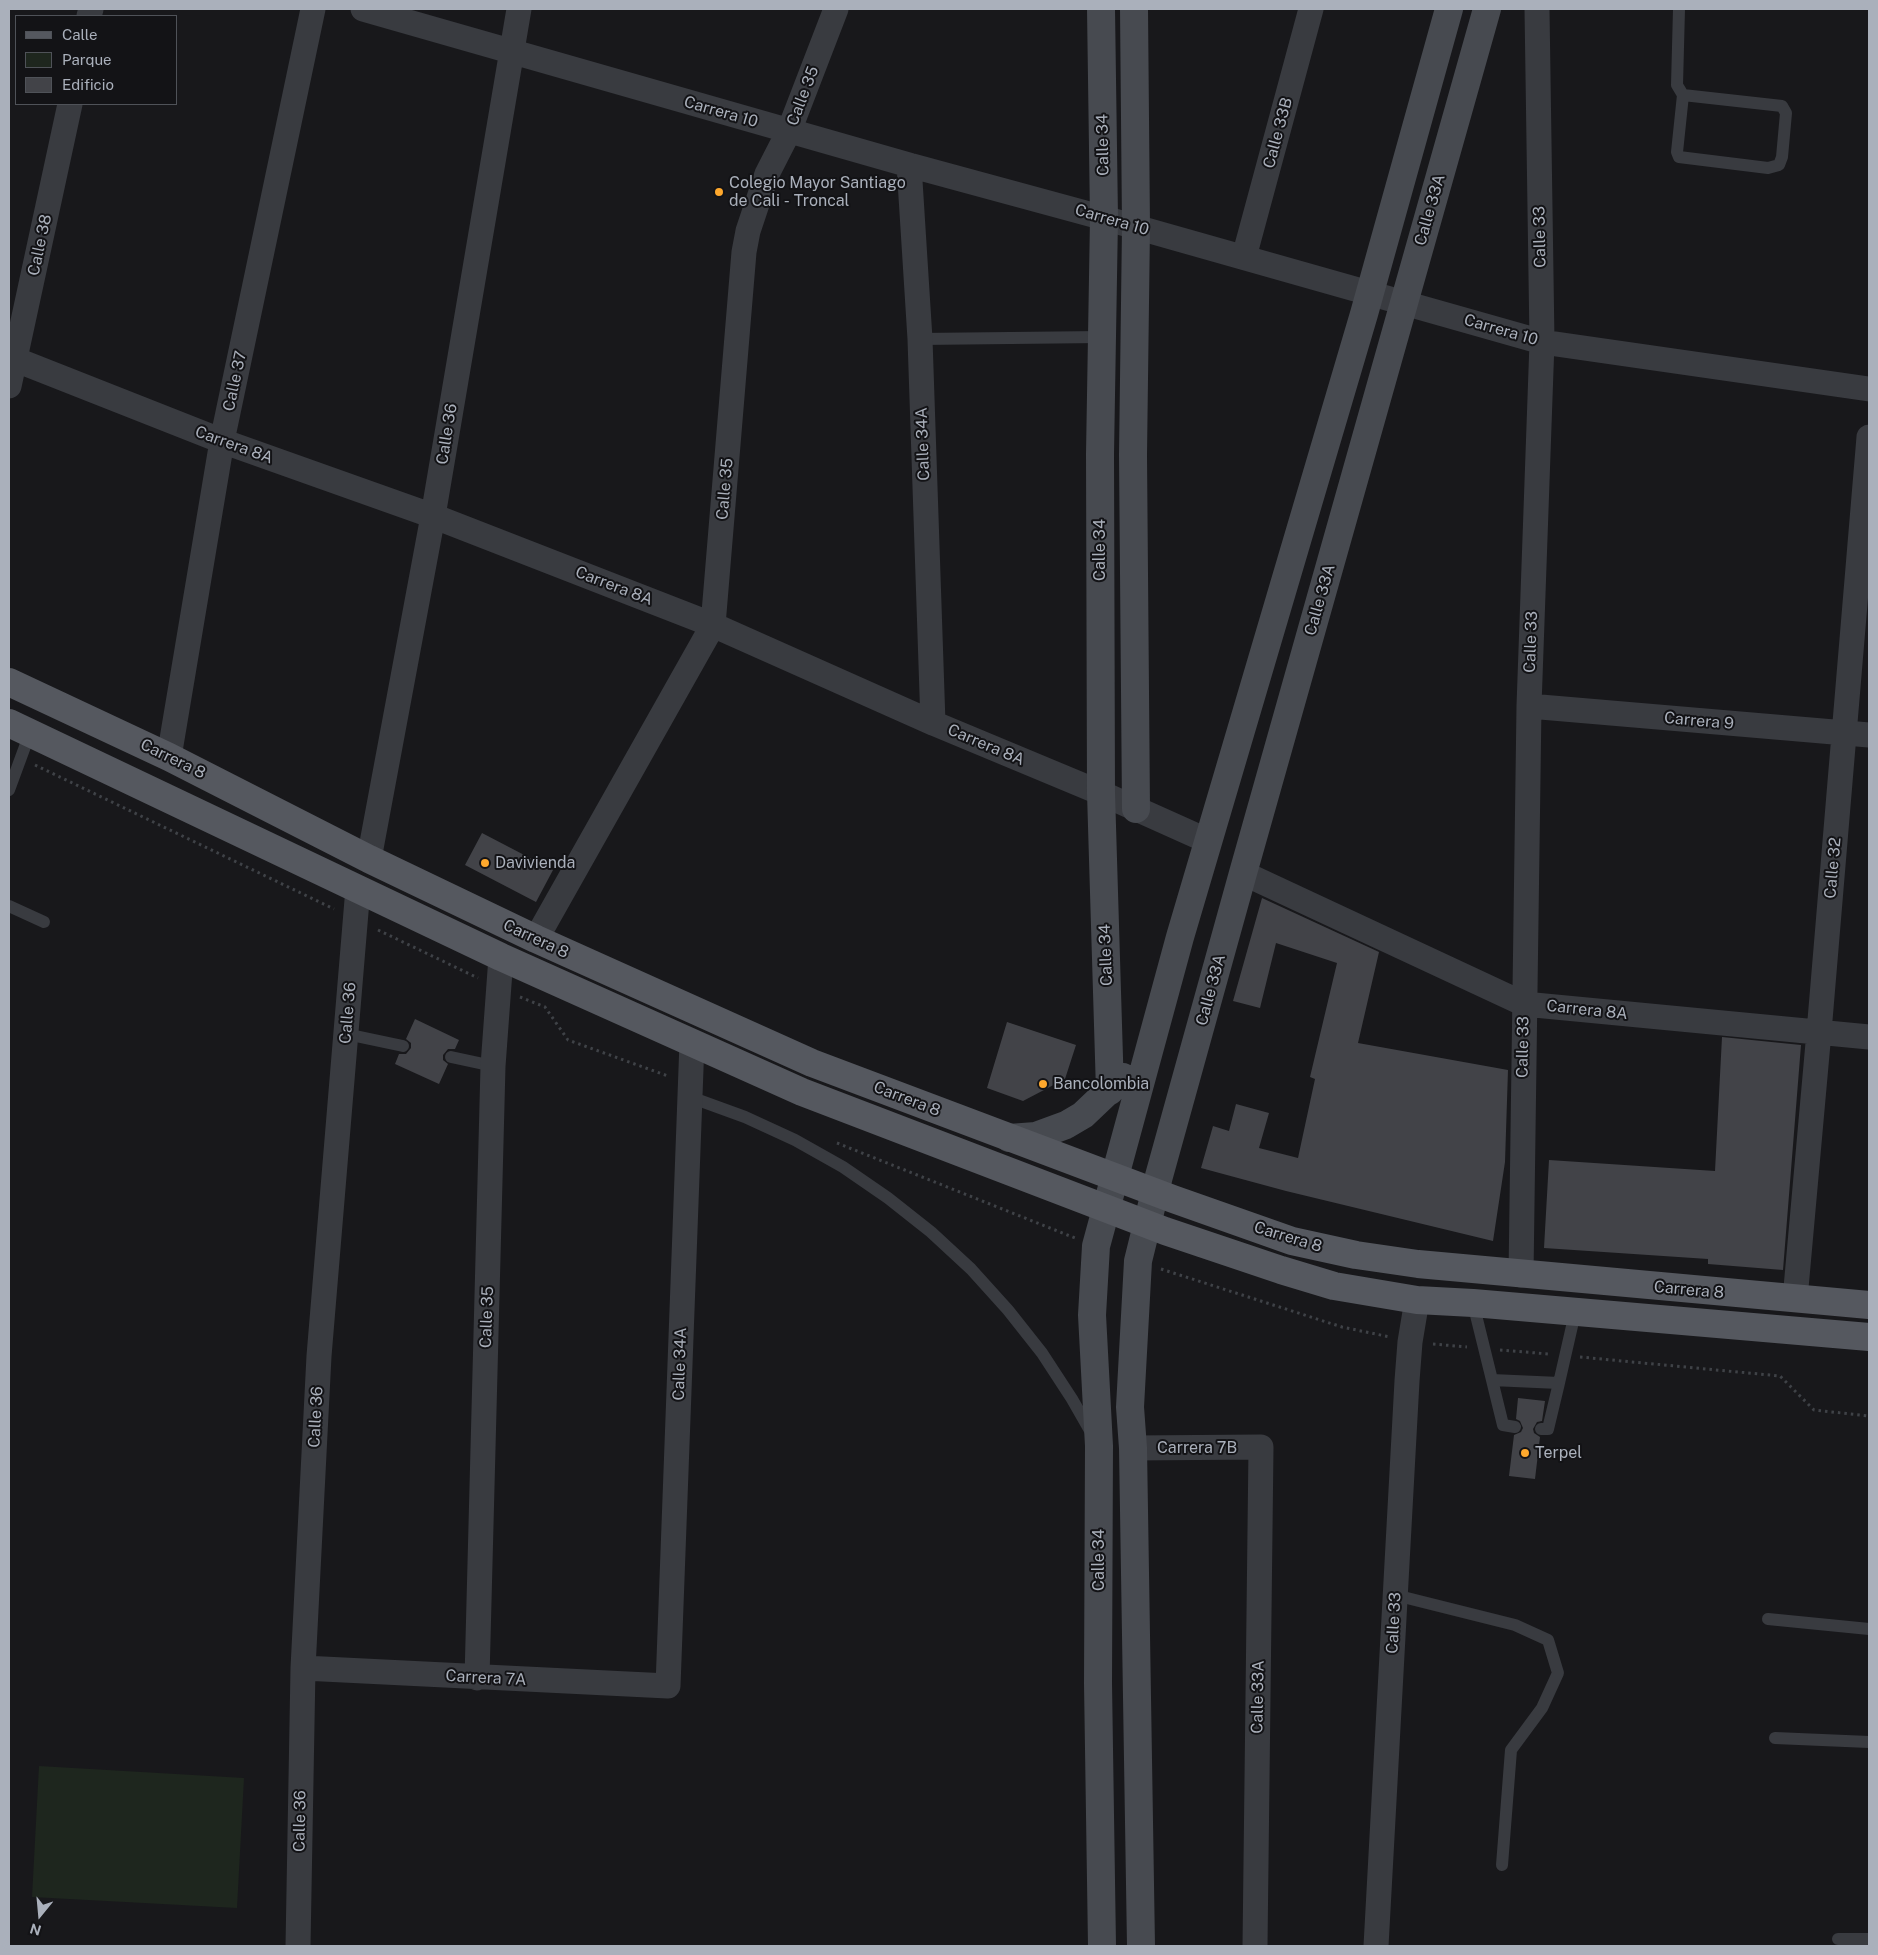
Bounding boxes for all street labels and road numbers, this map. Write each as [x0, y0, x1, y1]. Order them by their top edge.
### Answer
street label: Calle 35 [783, 64, 823, 128]
street label: Carrera 10 [682, 92, 760, 132]
street label: Calle 33B [1259, 95, 1297, 171]
street label: Calle 34 [1093, 114, 1113, 176]
street label: Calle 33A [1411, 172, 1449, 248]
street label: Carrera 10 [1073, 200, 1151, 240]
street label: Calle 33 [1530, 206, 1550, 268]
street label: Calle 38 [24, 213, 56, 277]
street label: Carrera 10 [1462, 310, 1540, 350]
street label: Calle 37 [219, 349, 251, 413]
street label: Calle 36 [433, 402, 461, 466]
street label: Calle 34A [912, 407, 934, 481]
street label: Carrera 8A [192, 422, 276, 468]
street label: Calle 35 [713, 457, 737, 521]
street label: Calle 34 [1090, 519, 1110, 581]
street label: Carrera 8A [572, 562, 656, 610]
street label: Calle 33A [1301, 562, 1339, 638]
street label: Calle 33 [1520, 611, 1542, 673]
street label: Carrera 9 [1663, 708, 1735, 734]
street label: Carrera 8A [945, 720, 1027, 770]
street label: Carrera 8 [137, 735, 209, 783]
street label: Calle 32 [1821, 837, 1845, 899]
street label: Carrera 8 [500, 915, 572, 963]
street label: Calle 34 [1095, 924, 1117, 986]
street label: Calle 33A [1192, 952, 1230, 1028]
street label: Calle 36 [336, 981, 360, 1045]
street label: Carrera 8A [1545, 996, 1629, 1024]
street label: Calle 33 [1513, 1016, 1533, 1078]
street label: Carrera 8 [871, 1077, 943, 1121]
street label: Carrera 8 [1252, 1218, 1324, 1256]
street label: Carrera 8 [1653, 1277, 1725, 1303]
street label: Calle 35 [476, 1286, 498, 1348]
street label: Calle 34A [669, 1327, 691, 1401]
street label: Calle 36 [305, 1386, 327, 1448]
street label: Carrera 7B [1157, 1438, 1237, 1458]
street label: Calle 34 [1089, 1529, 1109, 1591]
street label: Calle 33 [1383, 1592, 1405, 1654]
street label: Calle 33A [1248, 1660, 1268, 1734]
street label: Carrera 7A [445, 1666, 527, 1690]
street label: Calle 36 [290, 1790, 310, 1852]

